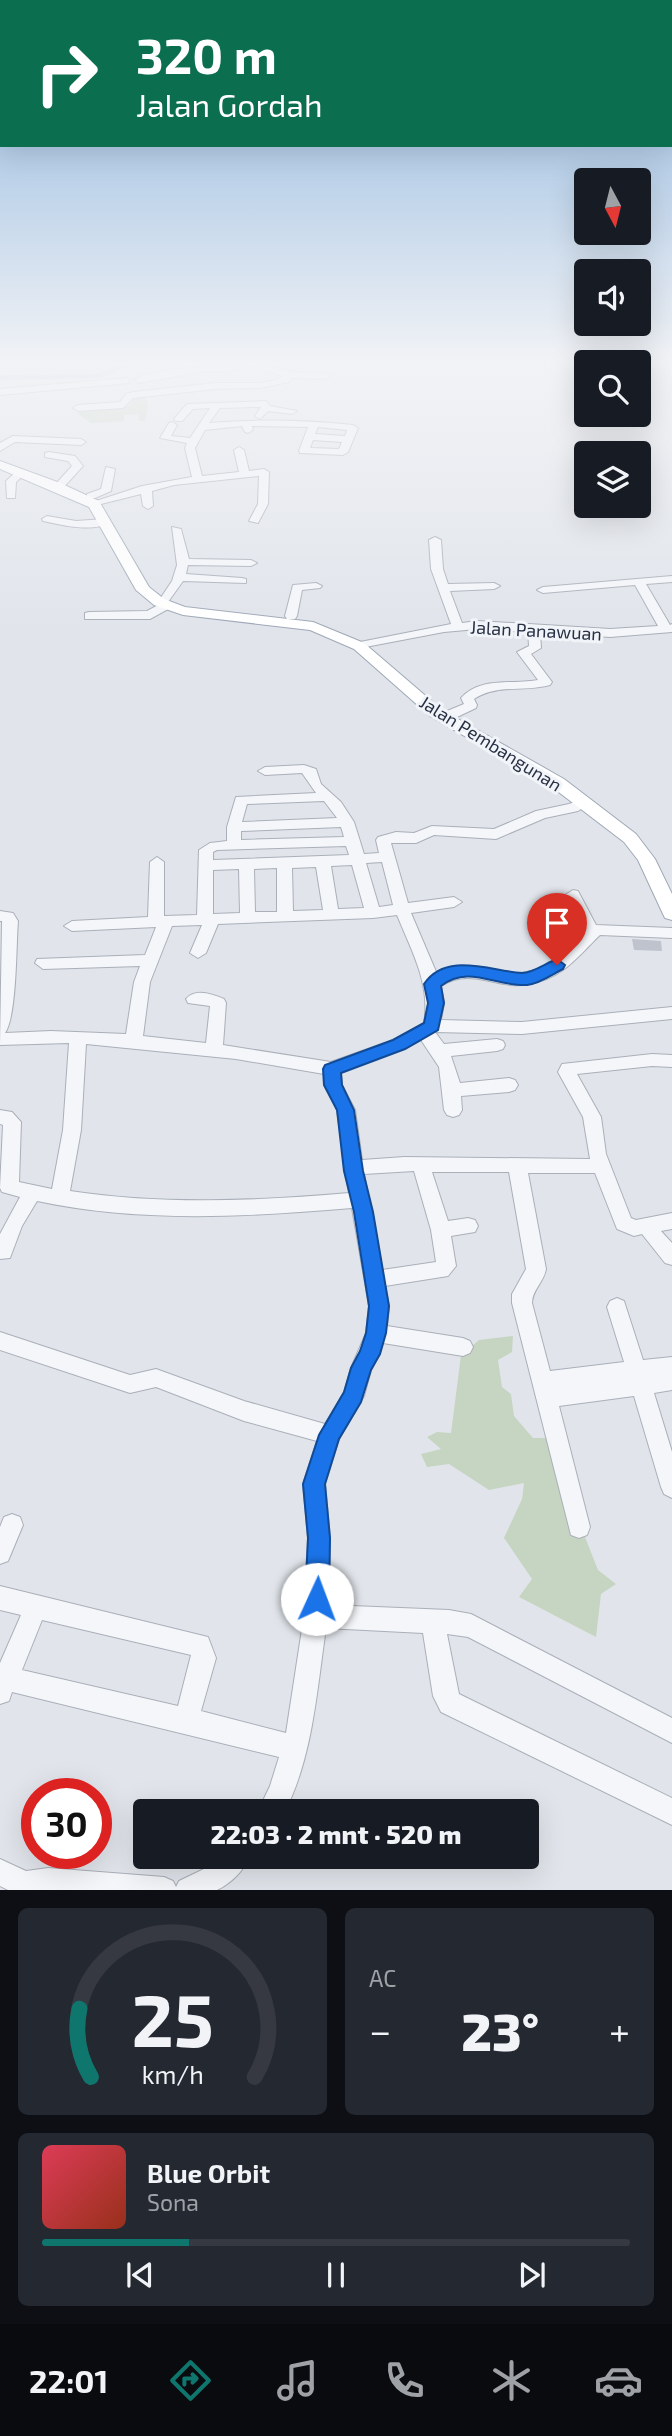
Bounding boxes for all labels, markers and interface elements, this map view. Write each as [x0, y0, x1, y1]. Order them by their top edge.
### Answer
text: 320 m [136, 25, 277, 84]
icon: right [21, 28, 112, 119]
text: Jalan Gordah [136, 85, 323, 123]
north arrow [574, 168, 651, 245]
map controls [574, 168, 651, 518]
button: sound [574, 259, 651, 336]
button: search [574, 350, 651, 427]
button: layers [574, 441, 651, 518]
street label: Jalan Panawuan [470, 616, 602, 644]
street label: Jalan Pembangunan [416, 690, 566, 796]
pin [527, 893, 587, 965]
icon: arrive [538, 904, 576, 942]
position arrow [280, 1562, 354, 1636]
speed limit sign: 30 [21, 1778, 112, 1869]
text: 22:03 · 2 mnt · 520 m [210, 1818, 462, 1849]
text: AC [369, 1964, 396, 1992]
text: 25 [131, 1975, 214, 2063]
text: 23° [461, 1999, 539, 2061]
text: − [369, 2007, 391, 2053]
text: + [609, 2007, 630, 2053]
text: km/h [141, 2059, 204, 2089]
text: Blue Orbit [147, 2157, 270, 2188]
text: Sona [147, 2188, 199, 2216]
icon: previous [121, 2256, 159, 2294]
icon: pause [317, 2256, 355, 2294]
icon: next [513, 2256, 551, 2294]
icon: directions [166, 2356, 215, 2405]
icon: music [273, 2356, 322, 2405]
icon: phone [380, 2356, 429, 2405]
icon: climate [487, 2356, 536, 2405]
icon: car [594, 2356, 643, 2405]
text: 22:01 [29, 2361, 108, 2399]

